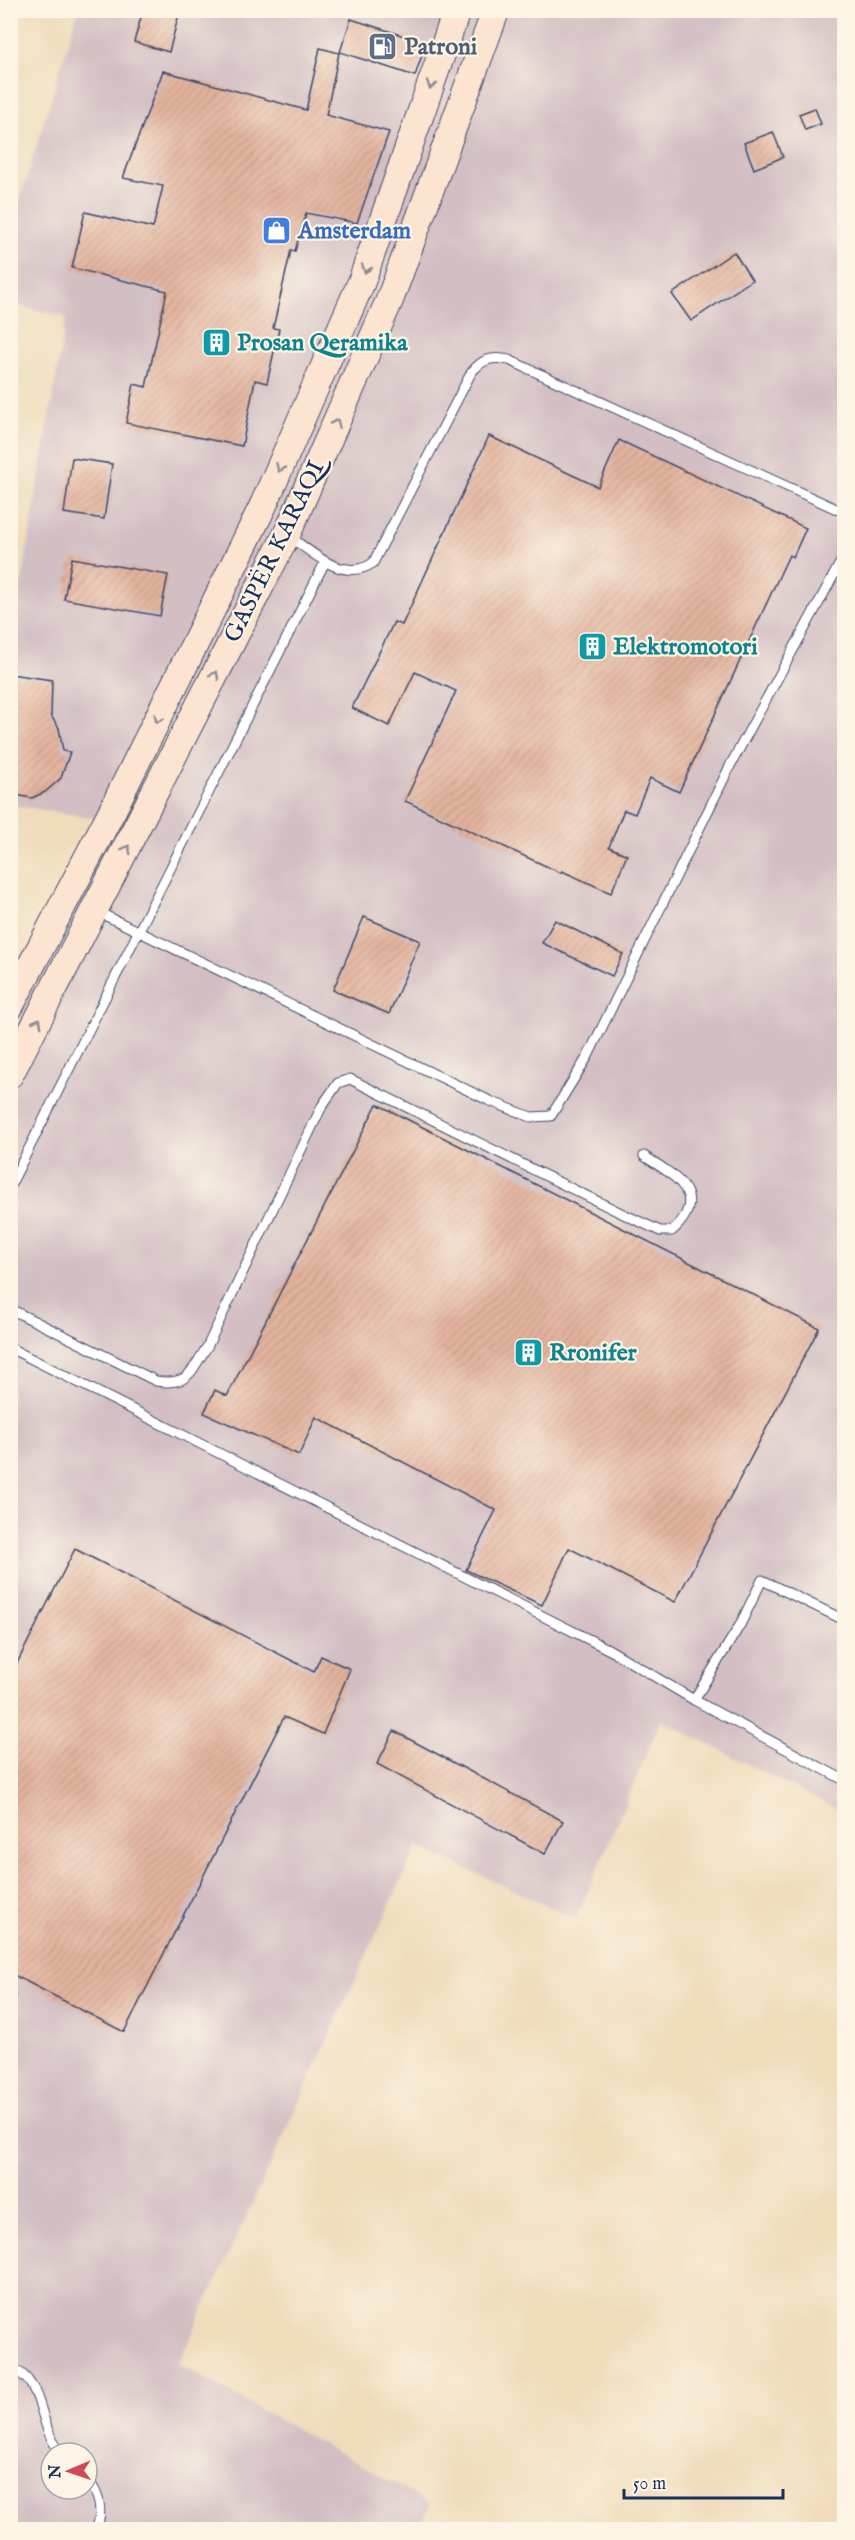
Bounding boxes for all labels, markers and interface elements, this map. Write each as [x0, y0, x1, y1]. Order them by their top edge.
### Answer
fuel station icon: Patroni [367, 31, 399, 63]
place label: Patroni [404, 32, 478, 63]
one-way arrow [425, 80, 438, 90]
shop icon: Amsterdam [261, 215, 293, 247]
place label: Amsterdam [297, 216, 411, 247]
one-way arrow [360, 263, 373, 274]
building icon: Prosan Qeramika [200, 327, 232, 359]
place label: Prosan Qeramika [237, 328, 408, 359]
one-way arrow [329, 419, 341, 430]
street label: GASPËR KARAQI [218, 449, 336, 648]
one-way arrow [275, 461, 287, 472]
building icon: Elektromotori [576, 631, 608, 663]
place label: Elektromotori [613, 632, 758, 663]
one-way arrow [208, 670, 219, 681]
one-way arrow [154, 712, 166, 723]
one-way arrow [120, 844, 131, 855]
one-way arrow [30, 1017, 42, 1028]
building icon: Rronifer [512, 1337, 544, 1369]
place label: Rronifer [549, 1338, 637, 1369]
north arrow [39, 2441, 99, 2501]
scale bar [624, 2462, 783, 2500]
text: N [46, 2464, 66, 2480]
text: 50 m [633, 2473, 666, 2496]

